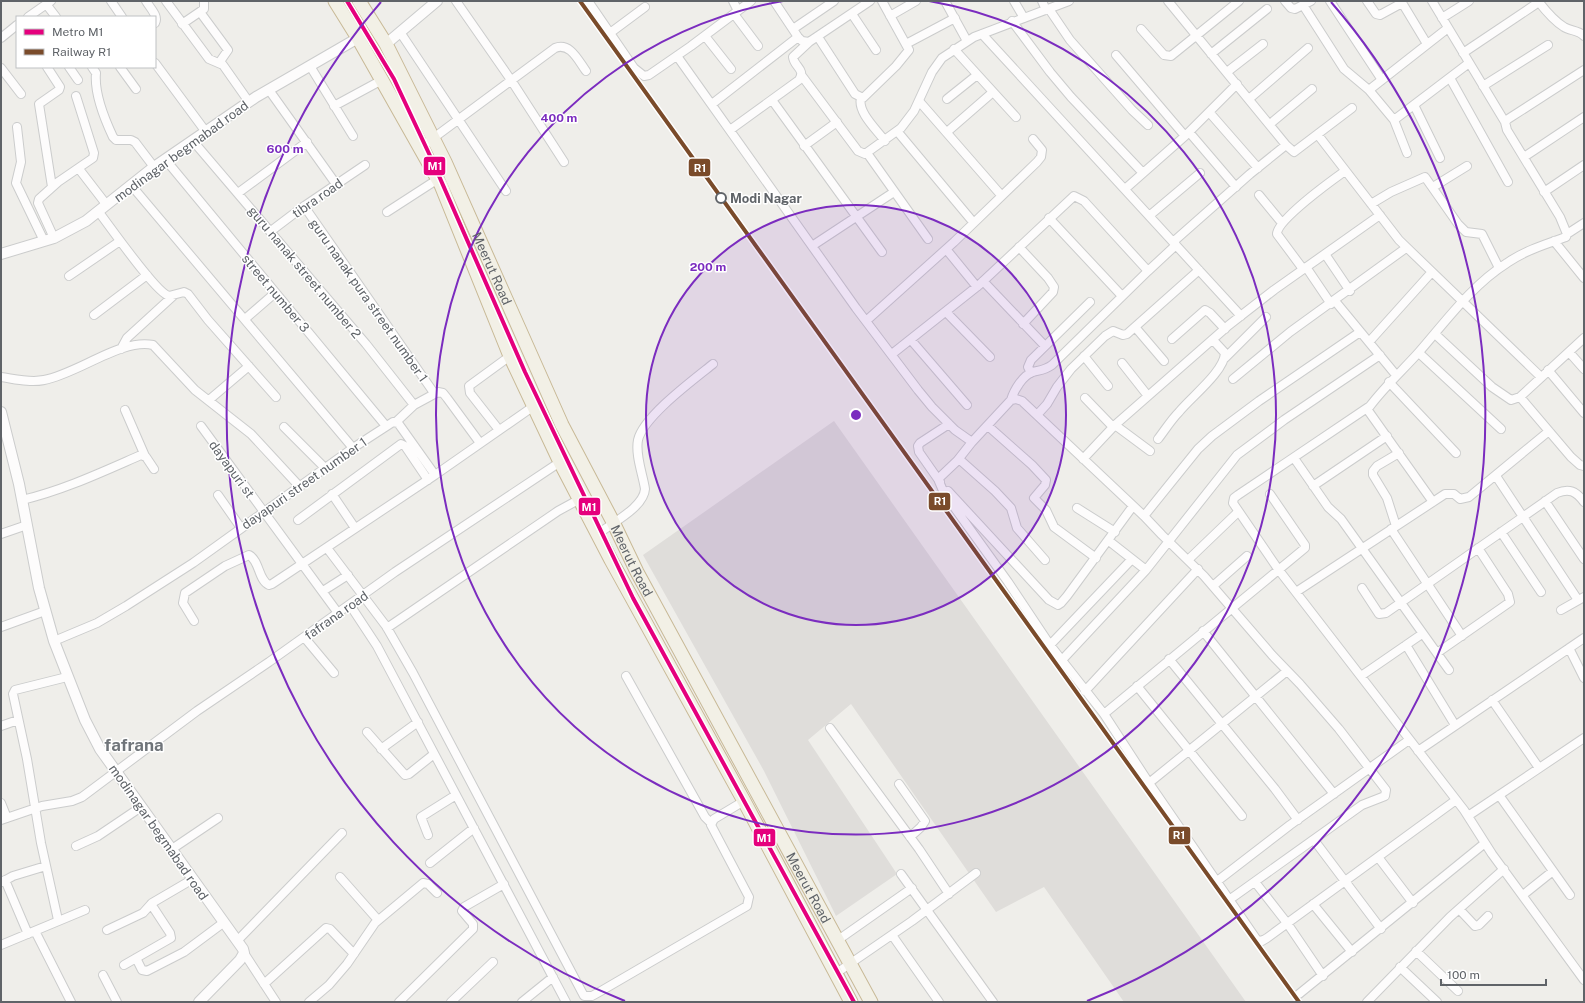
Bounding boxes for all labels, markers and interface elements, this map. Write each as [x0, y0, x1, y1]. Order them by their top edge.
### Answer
legend [16, 16, 156, 68]
text: Metro M1 [52, 25, 103, 39]
text: Railway R1 [52, 45, 111, 59]
street label: modinagar begmabad road [111, 98, 251, 205]
text: 400 m [541, 111, 578, 125]
text: 600 m [267, 142, 304, 156]
line badge: M1 [423, 156, 446, 176]
line badge: R1 [688, 158, 711, 177]
text: M1 [428, 160, 442, 172]
text: R1 [694, 162, 706, 174]
street label: tibra road [289, 175, 346, 221]
place label: Modi Nagar [730, 191, 802, 206]
marker: Modi Nagar [715, 192, 727, 204]
street label: guru nanak street number 2 [245, 203, 364, 342]
street label: guru nanak pura street number 1 [306, 216, 431, 385]
street label: Meerut Road [469, 230, 514, 307]
street label: street number 3 [239, 251, 313, 335]
text: 200 m [690, 260, 726, 274]
centre of rings [849, 408, 863, 422]
street label: dayapuri street number 1 [239, 434, 370, 532]
street label: dayapuri st [206, 438, 257, 501]
line badge: R1 [928, 492, 951, 511]
text: R1 [934, 495, 946, 507]
line badge: M1 [578, 497, 601, 516]
text: M1 [582, 501, 596, 513]
street label: Meerut Road [607, 522, 656, 599]
street label: fafrana road [302, 588, 371, 643]
district label: fafrana [104, 735, 164, 755]
street label: modinagar begmabad road [106, 762, 211, 903]
line badge: R1 [1168, 826, 1191, 845]
line badge: M1 [753, 828, 776, 847]
text: R1 [1173, 829, 1185, 841]
text: M1 [757, 832, 771, 844]
street label: Meerut Road [783, 850, 834, 926]
scale bar [1441, 961, 1546, 987]
text: 100 m [1447, 968, 1480, 982]

